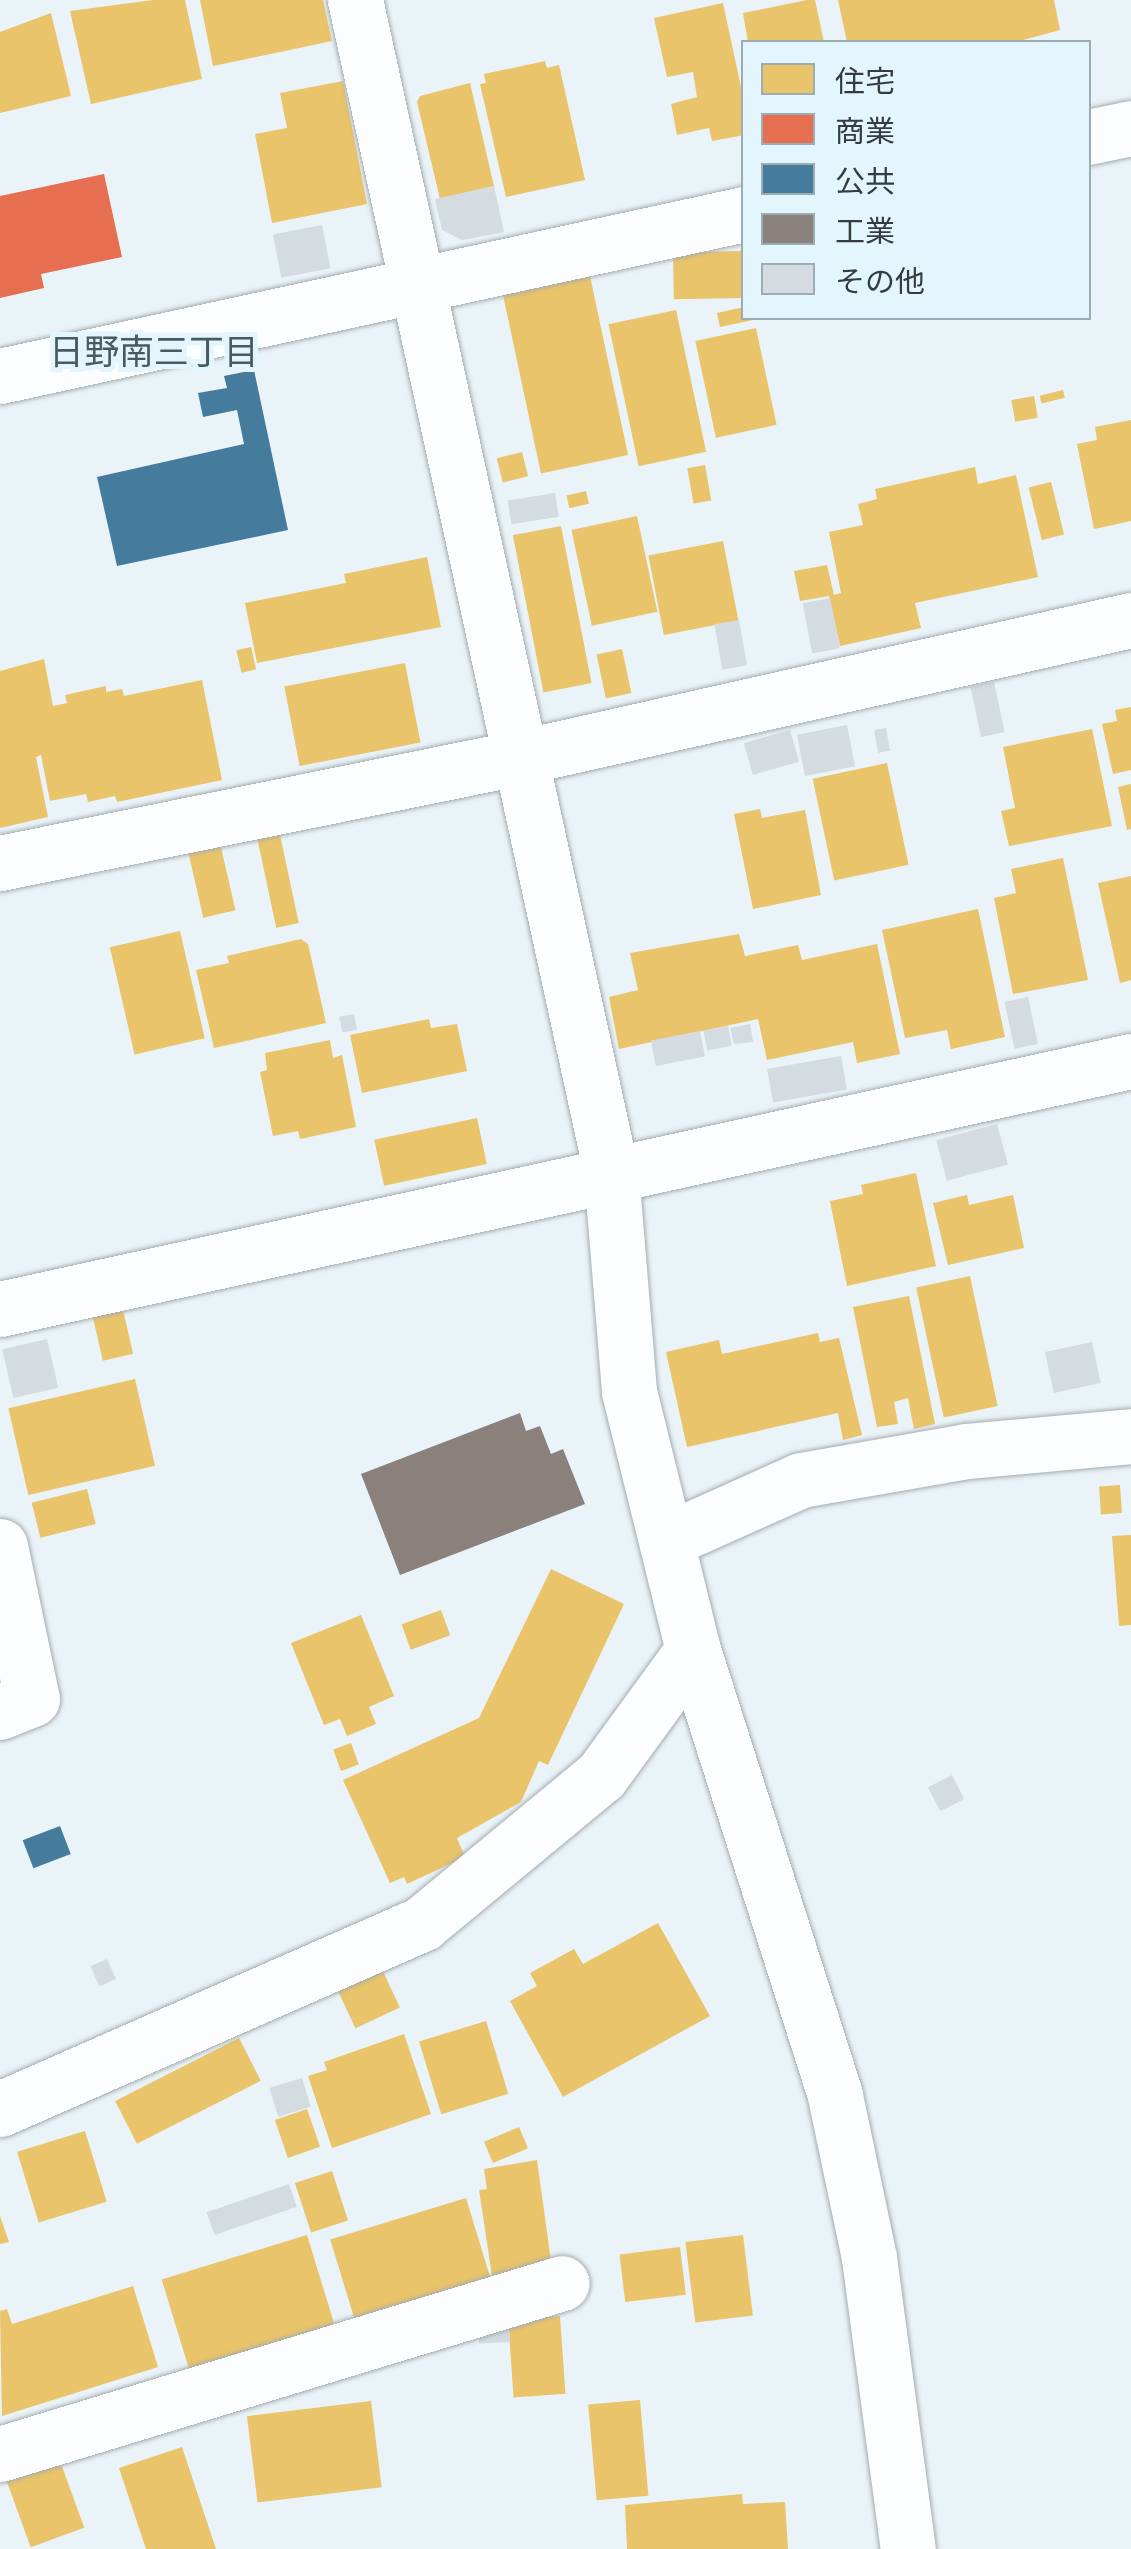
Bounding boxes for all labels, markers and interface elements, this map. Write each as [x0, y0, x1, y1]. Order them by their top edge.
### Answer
legend [741, 40, 1091, 320]
text: 住宅 [835, 64, 895, 99]
text: 商業 [835, 114, 895, 149]
text: 公共 [835, 164, 895, 199]
text: 工業 [835, 214, 895, 249]
text: その他 [835, 264, 925, 299]
district label: 日野南三丁目 [49, 331, 259, 373]

